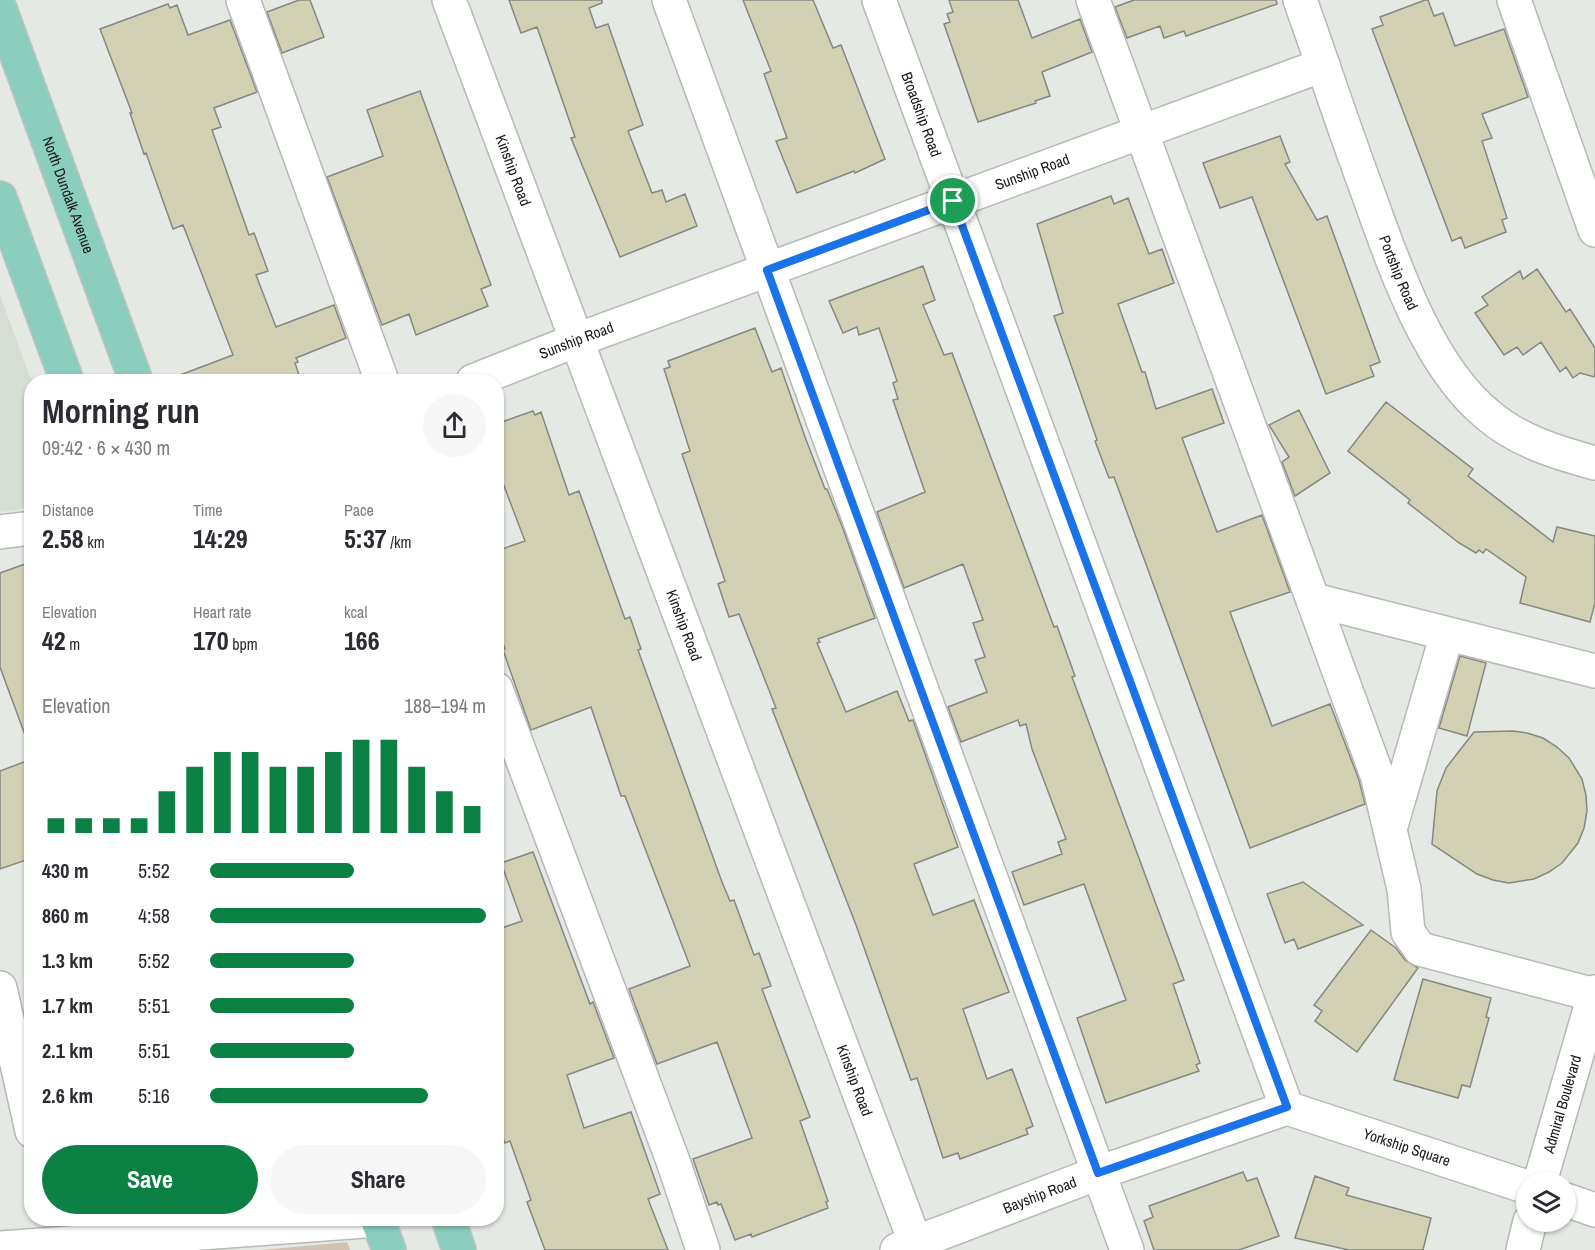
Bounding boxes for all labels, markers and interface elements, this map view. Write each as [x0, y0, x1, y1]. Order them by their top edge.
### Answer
street label: Broadship Road [896, 69, 947, 160]
street label: Kinship Road [490, 132, 536, 209]
street label: North Dundalk Avenue [37, 133, 99, 256]
street label: Sunship Road [992, 148, 1072, 195]
pin [927, 175, 978, 226]
icon: arrive [936, 184, 969, 217]
street label: Portship Road [1374, 232, 1423, 313]
street label: Sunship Road [536, 316, 616, 364]
text: Morning run [42, 389, 200, 433]
button: share [423, 394, 486, 457]
text: 09:42 · 6 × 430 m [42, 434, 170, 461]
text: Distance [42, 499, 94, 521]
text: Time [193, 499, 223, 521]
text: Pace [344, 499, 374, 521]
text: 2.58 [42, 521, 84, 556]
text: 14:29 [193, 521, 248, 556]
text: 5:37 [344, 521, 387, 556]
text: km [84, 531, 105, 553]
text: /km [387, 531, 411, 553]
street label: Kinship Road [661, 587, 707, 664]
text: Elevation [42, 601, 97, 623]
text: Heart rate [193, 601, 251, 623]
text: kcal [344, 601, 367, 623]
text: 42 [42, 623, 66, 658]
text: 170 [193, 623, 229, 658]
text: 166 [344, 623, 380, 658]
text: m [66, 633, 80, 655]
text: bpm [229, 633, 258, 655]
text: Elevation [42, 692, 110, 719]
text: 188–194 m [404, 692, 486, 719]
text: 430 m [42, 857, 89, 884]
text: 5:52 [138, 857, 170, 884]
text: 860 m [42, 902, 89, 929]
text: 4:58 [138, 902, 170, 929]
text: 1.3 km [42, 947, 93, 974]
text: 5:52 [138, 947, 170, 974]
text: 1.7 km [42, 992, 93, 1019]
text: 5:51 [138, 992, 170, 1019]
text: 2.1 km [42, 1037, 93, 1064]
text: 5:51 [138, 1037, 170, 1064]
street label: Kinship Road [832, 1042, 878, 1119]
street label: Admiral Boulevard [1538, 1052, 1586, 1157]
text: 2.6 km [42, 1082, 93, 1109]
text: 5:16 [138, 1082, 170, 1109]
street label: Yorkship Square [1360, 1123, 1453, 1171]
button: Save [42, 1145, 258, 1214]
button: Share [270, 1145, 486, 1214]
street label: Bayship Road [1000, 1171, 1080, 1218]
map controls [1516, 1172, 1576, 1232]
button: layers [1516, 1172, 1576, 1232]

